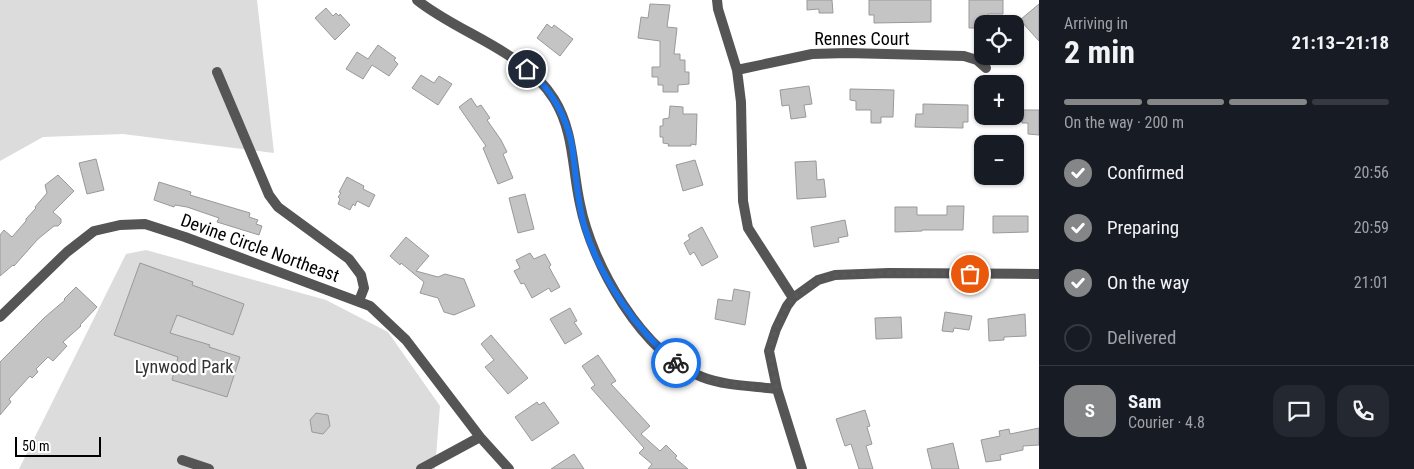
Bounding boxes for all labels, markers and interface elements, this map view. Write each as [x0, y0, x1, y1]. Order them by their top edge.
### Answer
text: Arriving in [1064, 14, 1128, 33]
map controls [974, 15, 1024, 185]
button: locate [974, 15, 1024, 65]
street label: Rennes Court [814, 28, 910, 49]
text: 21:13–21:18 [1291, 31, 1389, 54]
text: 2 min [1064, 33, 1135, 71]
pin [506, 48, 548, 90]
icon: home [513, 55, 541, 83]
button: + [974, 75, 1024, 125]
text: On the way · 200 m [1064, 113, 1184, 132]
button: − [974, 135, 1024, 185]
icon: check [1064, 159, 1092, 187]
text: Confirmed [1107, 161, 1184, 184]
text: 20:56 [1354, 163, 1389, 182]
street label: Devine Circle Northeast [178, 209, 342, 286]
icon: check [1064, 214, 1092, 242]
text: Preparing [1107, 216, 1179, 239]
text: 20:59 [1354, 218, 1389, 237]
pin [949, 253, 991, 295]
icon: bag [956, 260, 984, 288]
icon: check [1064, 269, 1092, 297]
text: On the way [1107, 271, 1189, 294]
text: 21:01 [1354, 273, 1389, 292]
text: Delivered [1107, 326, 1176, 349]
courier [651, 338, 701, 388]
icon: bike [662, 349, 690, 377]
park label: Lynwood Park [135, 356, 233, 377]
button: chat [1273, 385, 1325, 437]
button: phone [1337, 385, 1389, 437]
text: Sam [1128, 390, 1161, 413]
text: S [1085, 399, 1095, 422]
text: Courier · 4.8 [1128, 413, 1205, 432]
scale bar [15, 434, 101, 457]
text: 50 m [22, 438, 50, 454]

